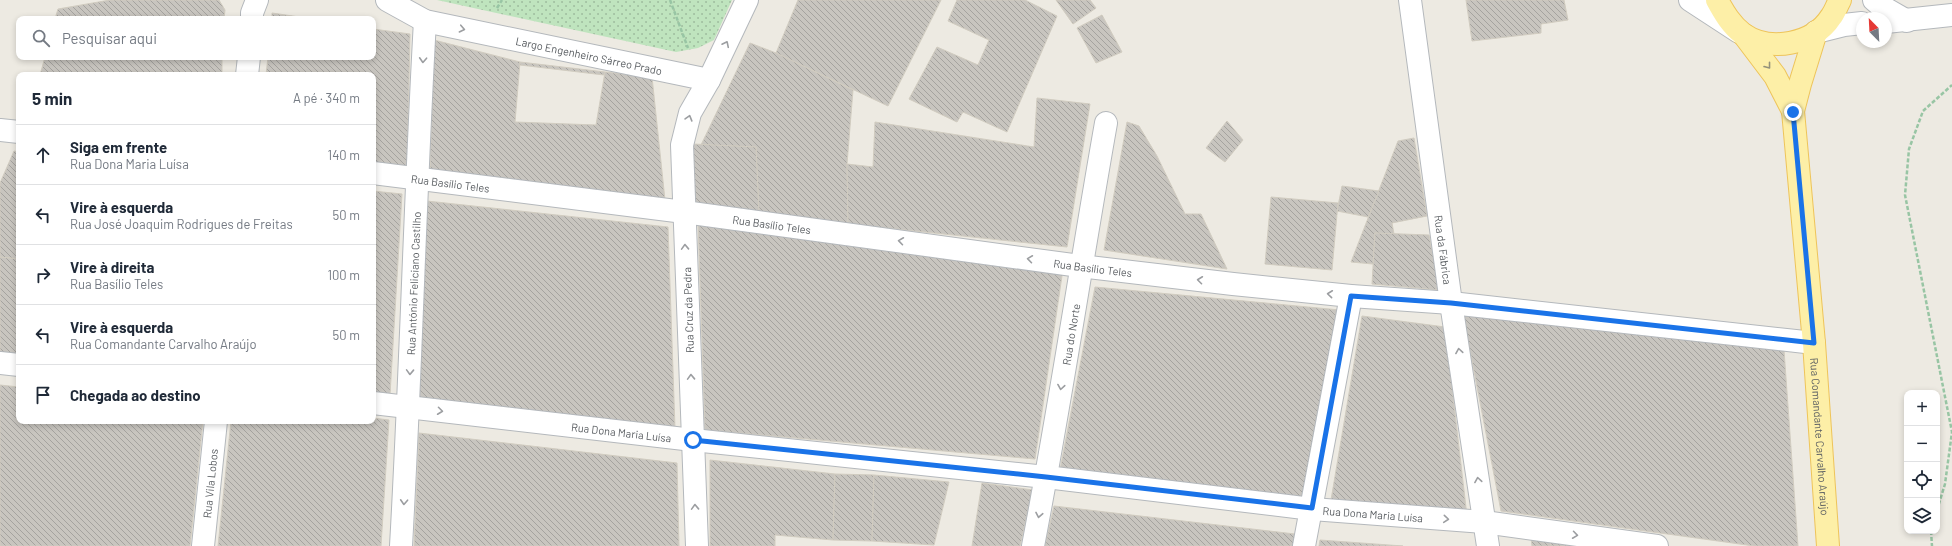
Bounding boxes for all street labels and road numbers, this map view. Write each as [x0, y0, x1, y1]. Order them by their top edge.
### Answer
street label: Largo Engenheiro Sárreo Prado [515, 34, 663, 77]
street label: Rua Basílio Teles [410, 171, 490, 194]
street label: Rua António Feliciano Castilho [404, 211, 422, 355]
street label: Rua Basílio Teles [732, 212, 812, 236]
street label: Rua da Fábrica [1433, 214, 1455, 285]
street label: Rua Basílio Teles [1053, 256, 1133, 279]
street label: Rua Cruz da Pedra [680, 267, 696, 353]
street label: Rua do Norte [1059, 303, 1082, 366]
street label: Rua Comandante Carvalho Araújo [1809, 357, 1832, 516]
street label: Rua Dona Maria Luísa [571, 419, 672, 444]
street label: Rua Vila Lobos [199, 448, 220, 519]
street label: Rua Dona Maria Luísa [1322, 503, 1424, 524]

